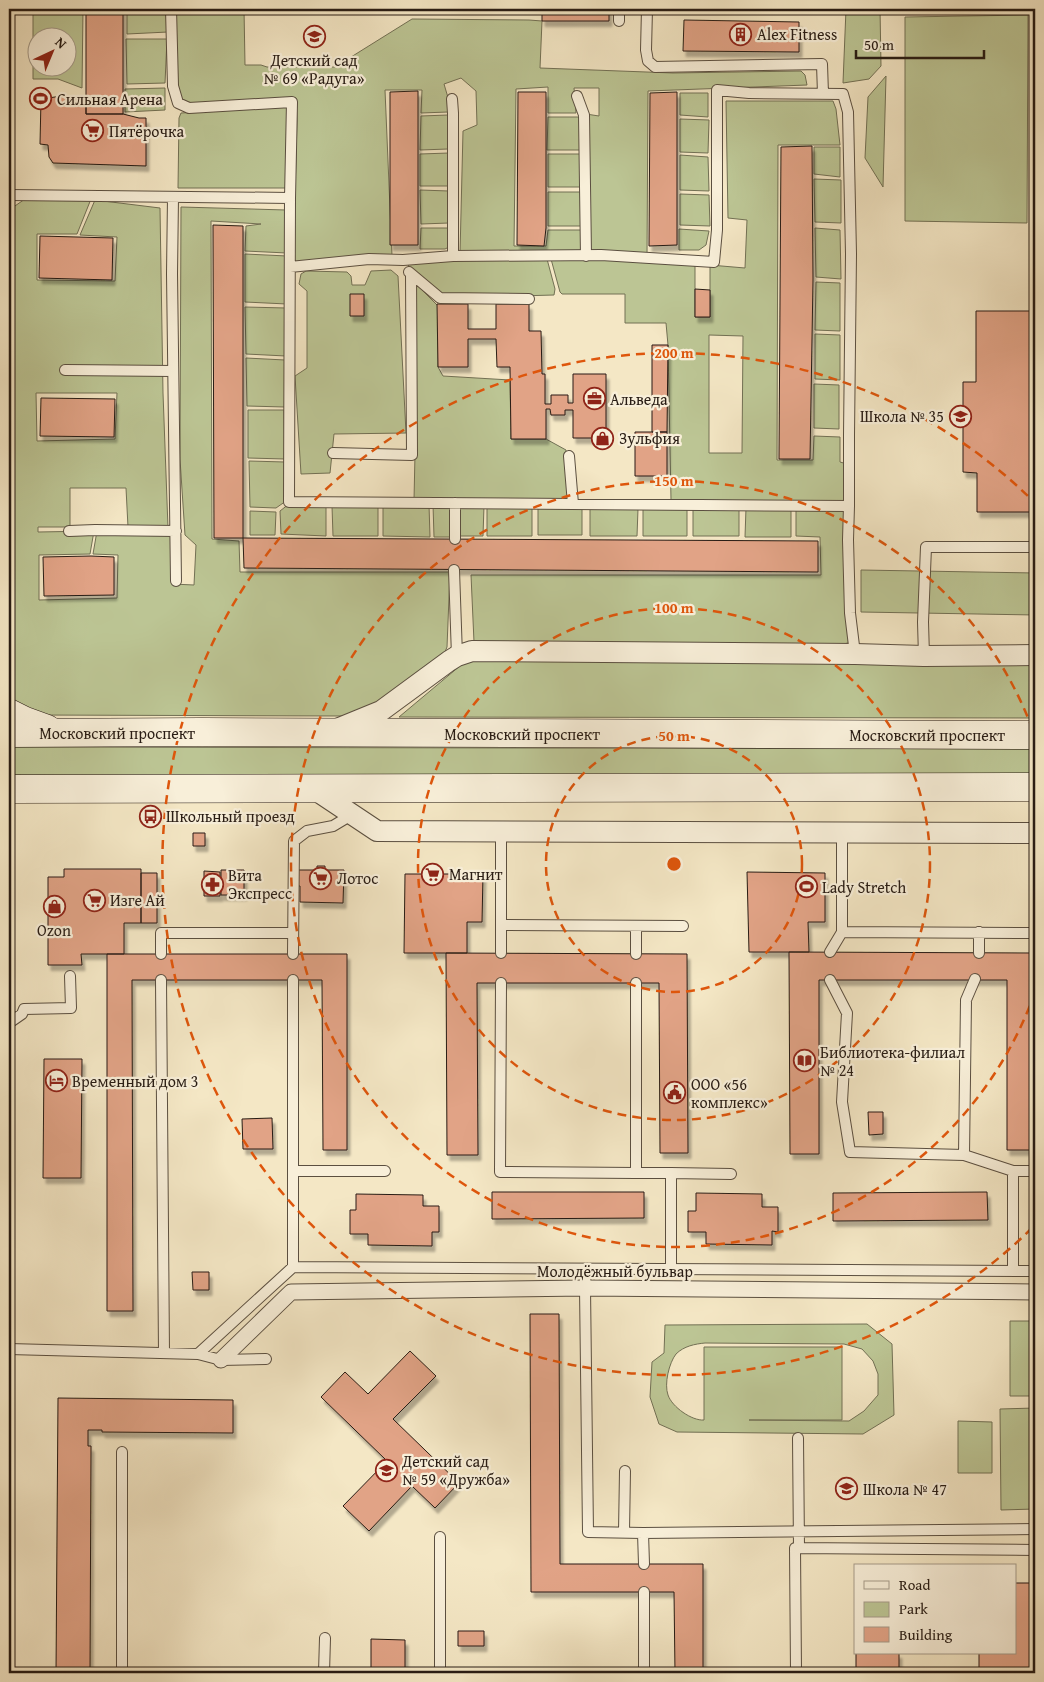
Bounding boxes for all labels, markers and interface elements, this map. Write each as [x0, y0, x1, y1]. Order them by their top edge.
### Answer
building icon: Alex Fitness [729, 22, 753, 46]
place label: Alex Fitness [757, 22, 837, 46]
school or university icon: Детский сад № 69 «Радуга» [302, 24, 326, 48]
north arrow [28, 28, 78, 78]
scale bar [856, 28, 984, 60]
text: N [51, 32, 72, 54]
text: 50 m [864, 34, 895, 55]
place label: Детский сад № 69 «Радуга» [264, 48, 365, 90]
sports icon: Сильная Арена [29, 87, 53, 111]
place label: Сильная Арена [57, 87, 163, 111]
supermarket icon: Пятёрочка [81, 119, 105, 143]
place label: Пятёрочка [109, 119, 184, 143]
text: 200 m [654, 342, 694, 363]
office icon: Альведа [582, 387, 606, 411]
place label: Альведа [610, 387, 668, 411]
place label: Школа № 35 [860, 404, 944, 428]
school or university icon: Школа № 35 [948, 404, 972, 428]
shop icon: Зульфия [591, 426, 615, 450]
place label: Зульфия [619, 426, 680, 450]
text: 150 m [654, 470, 694, 491]
text: 100 m [654, 597, 694, 618]
street label: Московский проспект [39, 721, 195, 745]
street label: Московский проспект [444, 722, 600, 746]
street label: Московский проспект [849, 723, 1005, 747]
text: 50 m [658, 725, 690, 746]
bus stop icon: Школьный проезд [138, 804, 162, 828]
place label: Школьный проезд [166, 804, 295, 828]
centre of rings [665, 855, 683, 873]
supermarket icon: Магнит [421, 862, 445, 886]
place label: Магнит [449, 862, 503, 886]
place label: Вита Экспресс [228, 863, 292, 905]
supermarket icon: Лотос [309, 866, 333, 890]
place label: Лотос [337, 866, 378, 890]
pharmacy icon: Вита Экспресс [200, 872, 224, 896]
sports icon: Lady Stretch [794, 875, 818, 899]
place label: Lady Stretch [822, 875, 906, 899]
supermarket icon: Изге Ай [82, 888, 106, 912]
place label: Изге Ай [110, 888, 165, 912]
shop icon: Ozon [42, 894, 66, 918]
place label: Ozon [37, 918, 71, 942]
place label: Библиотека-филиал № 24 [820, 1040, 965, 1082]
library icon: Библиотека-филиал № 24 [792, 1049, 816, 1073]
hotel icon: Временный дом 3 [44, 1069, 68, 1093]
place label: Временный дом 3 [72, 1069, 198, 1093]
place label: ООО «56 комплекс» [691, 1072, 768, 1114]
public building icon: ООО «56 комплекс» [663, 1081, 687, 1105]
street label: Молодёжный бульвар [537, 1259, 693, 1283]
place label: Детский сад № 59 «Дружба» [401, 1449, 510, 1491]
school or university icon: Детский сад № 59 «Дружба» [374, 1458, 398, 1482]
school or university icon: Школа № 47 [835, 1477, 859, 1501]
place label: Школа № 47 [863, 1477, 947, 1501]
legend [854, 1564, 1016, 1654]
text: Road [899, 1574, 930, 1595]
text: Park [899, 1598, 928, 1619]
text: Building [899, 1624, 953, 1645]

